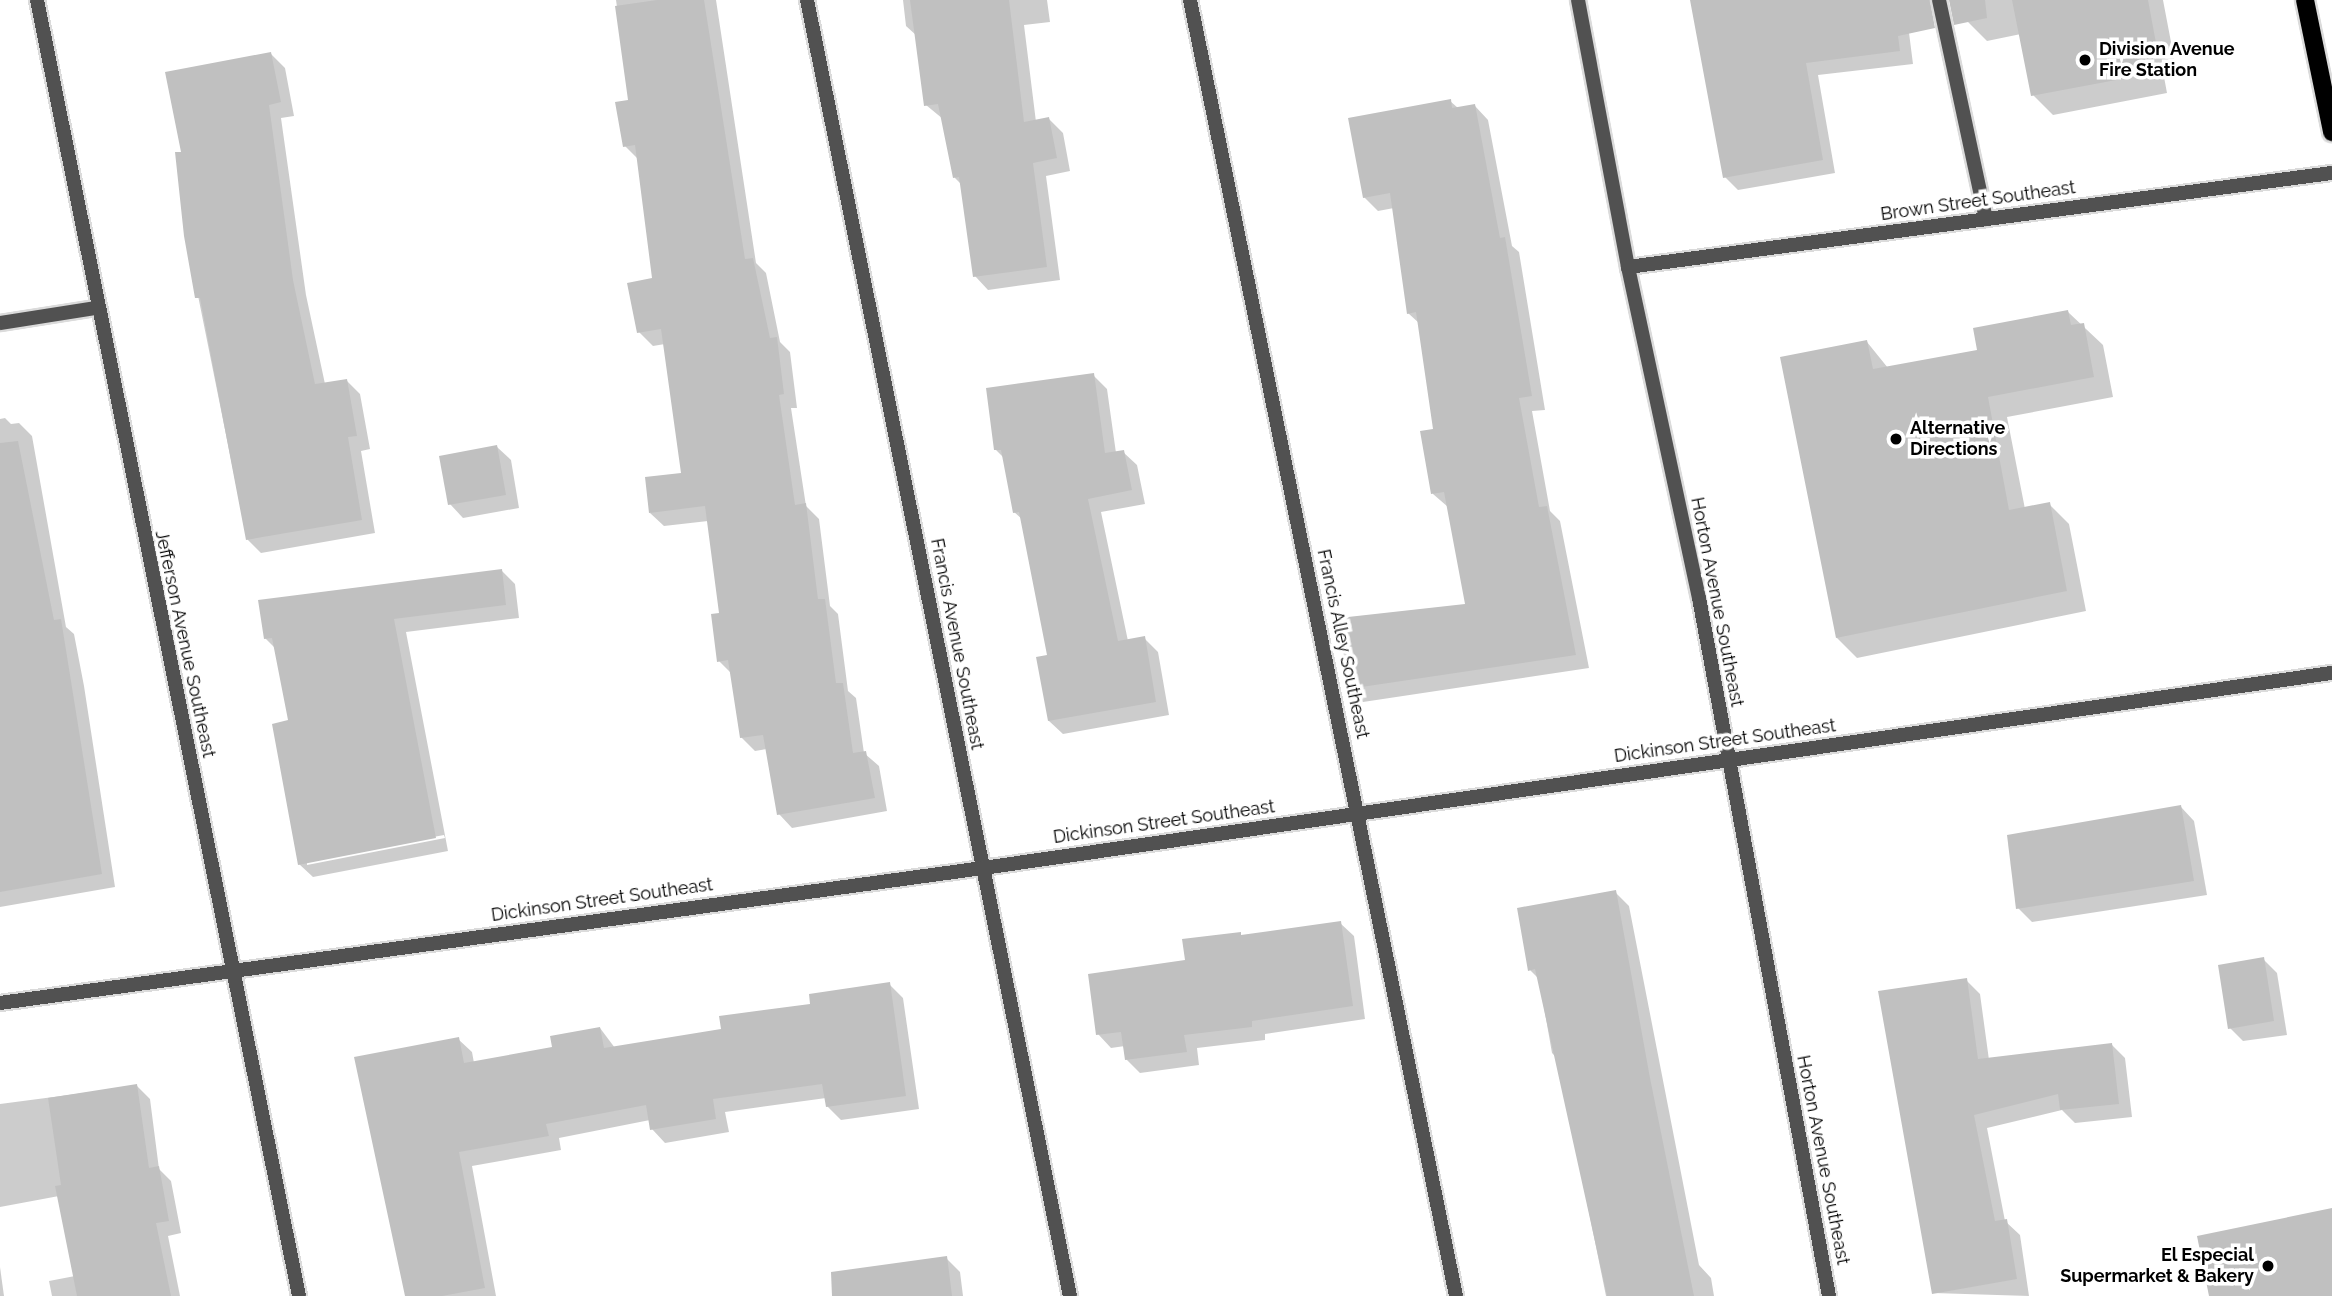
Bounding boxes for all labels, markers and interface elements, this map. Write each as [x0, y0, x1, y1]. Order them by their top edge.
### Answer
place label: Division Avenue Fire Station [2099, 39, 2235, 82]
marker: Division Avenue Fire Station [2077, 52, 2093, 68]
street label: Brown Street Southeast [1879, 177, 2077, 225]
place label: Alternative Directions [1910, 418, 2005, 460]
marker: Alternative Directions [1888, 431, 1904, 447]
street label: Horton Avenue Southeast [1686, 495, 1748, 709]
street label: Jefferson Avenue Southeast [150, 528, 220, 760]
street label: Francis Avenue Southeast [926, 536, 988, 752]
street label: Francis Alley Southeast [1312, 547, 1374, 741]
street label: Dickinson Street Southeast [1613, 715, 1837, 767]
street label: Dickinson Street Southeast [1052, 796, 1276, 848]
street label: Dickinson Street Southeast [490, 874, 714, 926]
street label: Horton Avenue Southeast [1792, 1053, 1854, 1267]
place label: El Especial Supermarket & Bakery [2060, 1245, 2254, 1288]
marker: El Especial Supermarket & Bakery [2260, 1258, 2276, 1274]

